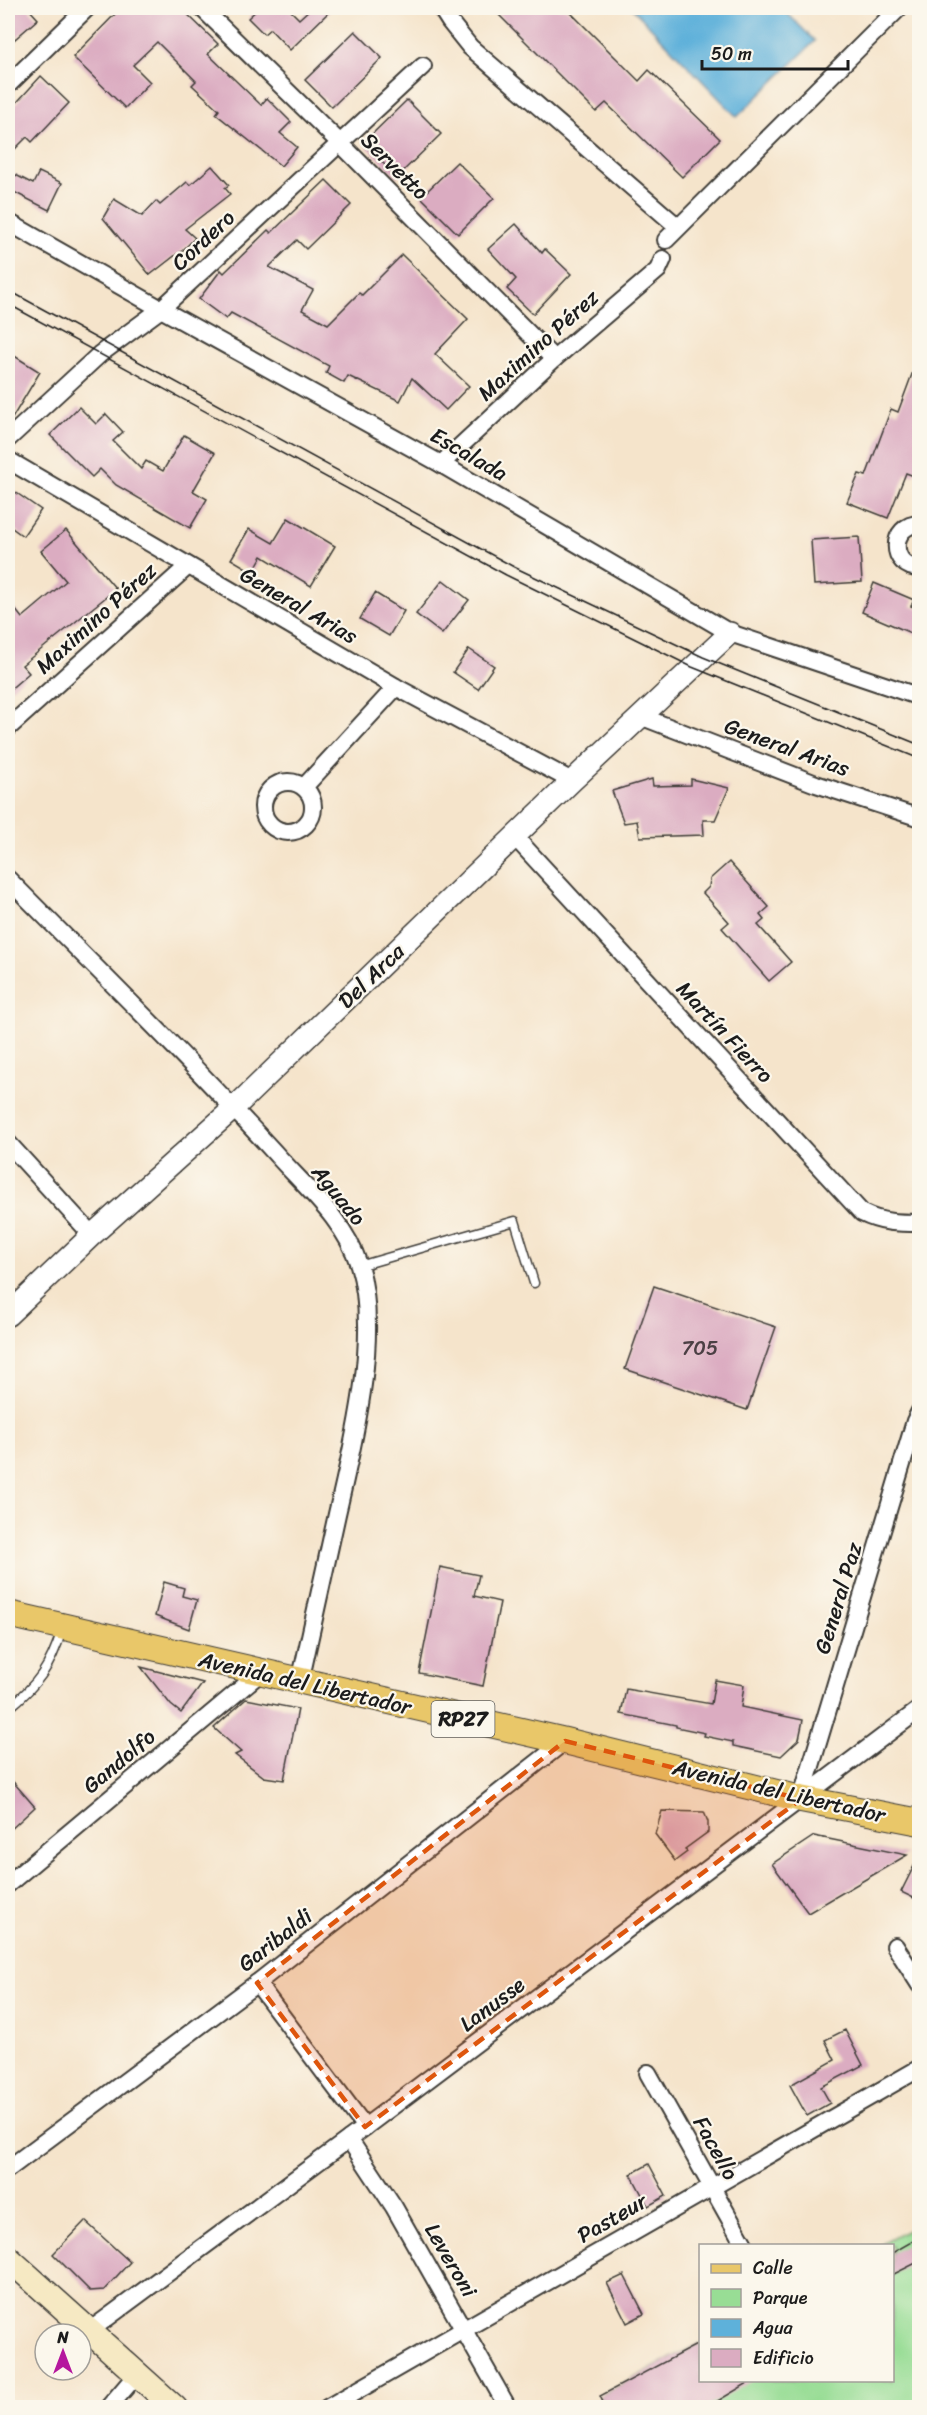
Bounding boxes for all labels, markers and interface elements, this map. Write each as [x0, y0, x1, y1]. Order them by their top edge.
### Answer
scale bar [702, 33, 848, 71]
text: 50 m [711, 38, 752, 70]
street label: Servetto [351, 122, 439, 210]
street label: Cordero [162, 200, 244, 280]
street label: Maximino Pérez [468, 279, 609, 411]
street label: Escalada [423, 416, 515, 492]
street label: Maximino Pérez [26, 552, 167, 684]
street label: General Arias [233, 555, 366, 655]
street label: General Arias [719, 706, 856, 788]
street label: Del Arca [328, 933, 415, 1018]
street label: Martín Fierro [667, 971, 784, 1093]
street label: Aguado [301, 1154, 377, 1235]
house number: 705 [682, 1331, 718, 1366]
street label: General Paz [803, 1537, 874, 1659]
street label: Avenida del Libertador [194, 1639, 417, 1727]
road number: RP27 [432, 1701, 494, 1737]
street label: Gandolfo [73, 1718, 165, 1804]
street label: Avenida del Libertador [668, 1747, 891, 1835]
street label: Garibaldi [229, 1897, 322, 1982]
street label: Lanusse [450, 1966, 534, 2042]
street label: Facello [682, 2108, 750, 2188]
street label: Pasteur [569, 2182, 656, 2254]
street label: Leveroni [414, 2215, 489, 2306]
legend [699, 2244, 894, 2382]
text: Calle [753, 2252, 793, 2284]
text: Parque [753, 2282, 808, 2314]
text: Agua [752, 2312, 794, 2344]
north arrow [33, 2322, 93, 2382]
text: N [56, 2323, 69, 2352]
text: Edificio [753, 2342, 814, 2374]

